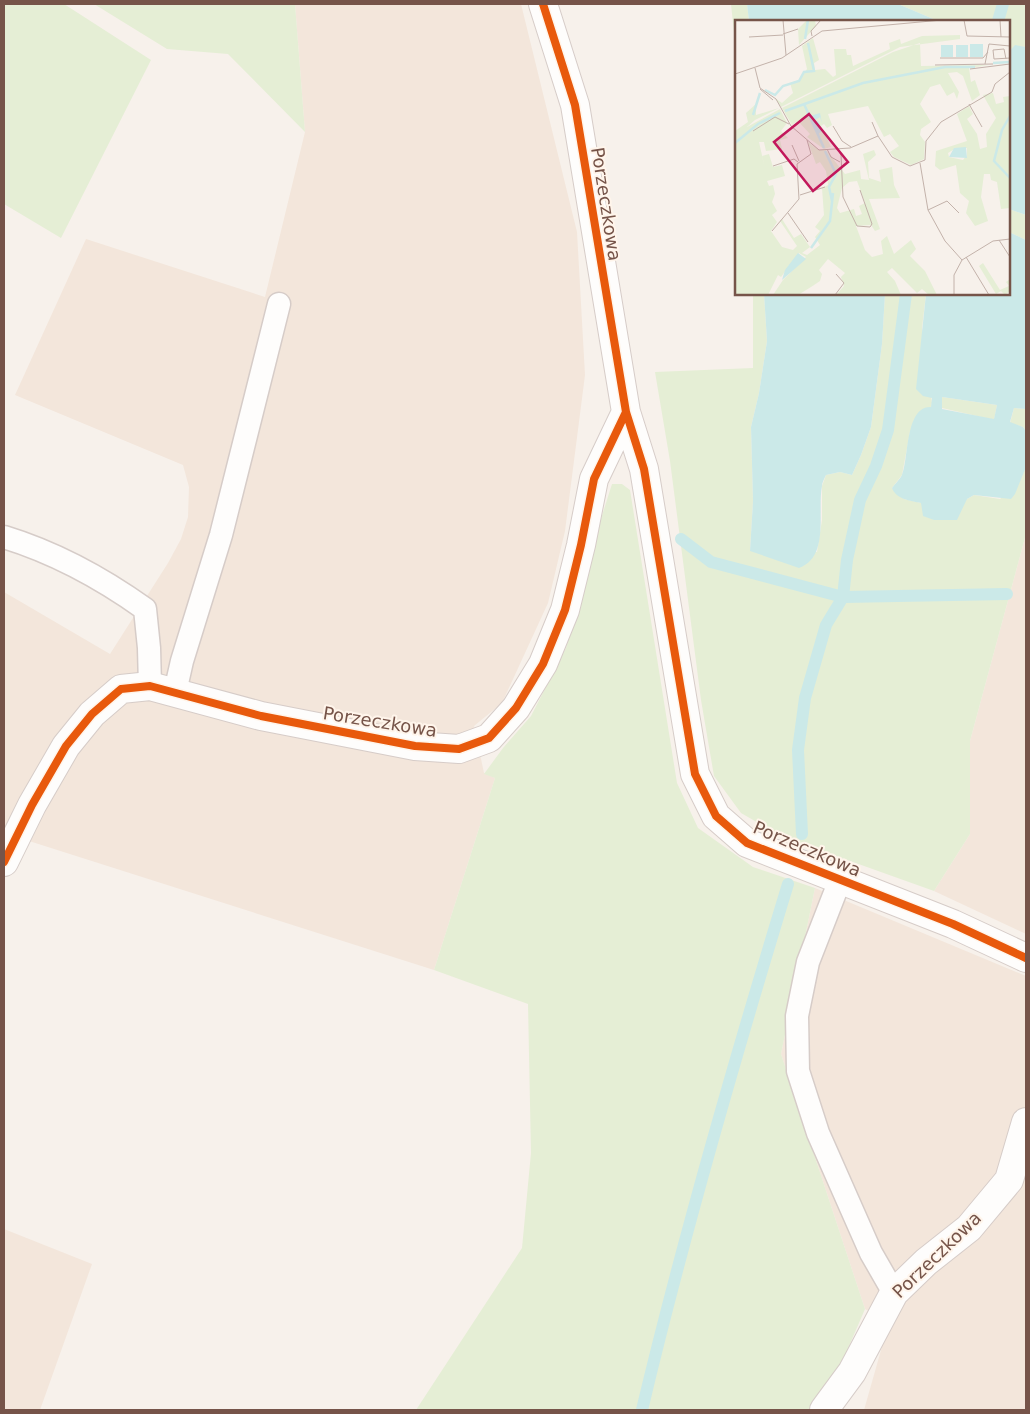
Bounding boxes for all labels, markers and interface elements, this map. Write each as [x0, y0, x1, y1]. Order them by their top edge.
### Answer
inset map [735, 20, 1010, 295]
street label: Porzeczkowa [587, 145, 626, 262]
street label: Porzeczkowa [322, 702, 439, 741]
street label: Porzeczkowa [750, 816, 864, 881]
street label: Porzeczkowa [888, 1207, 985, 1302]

